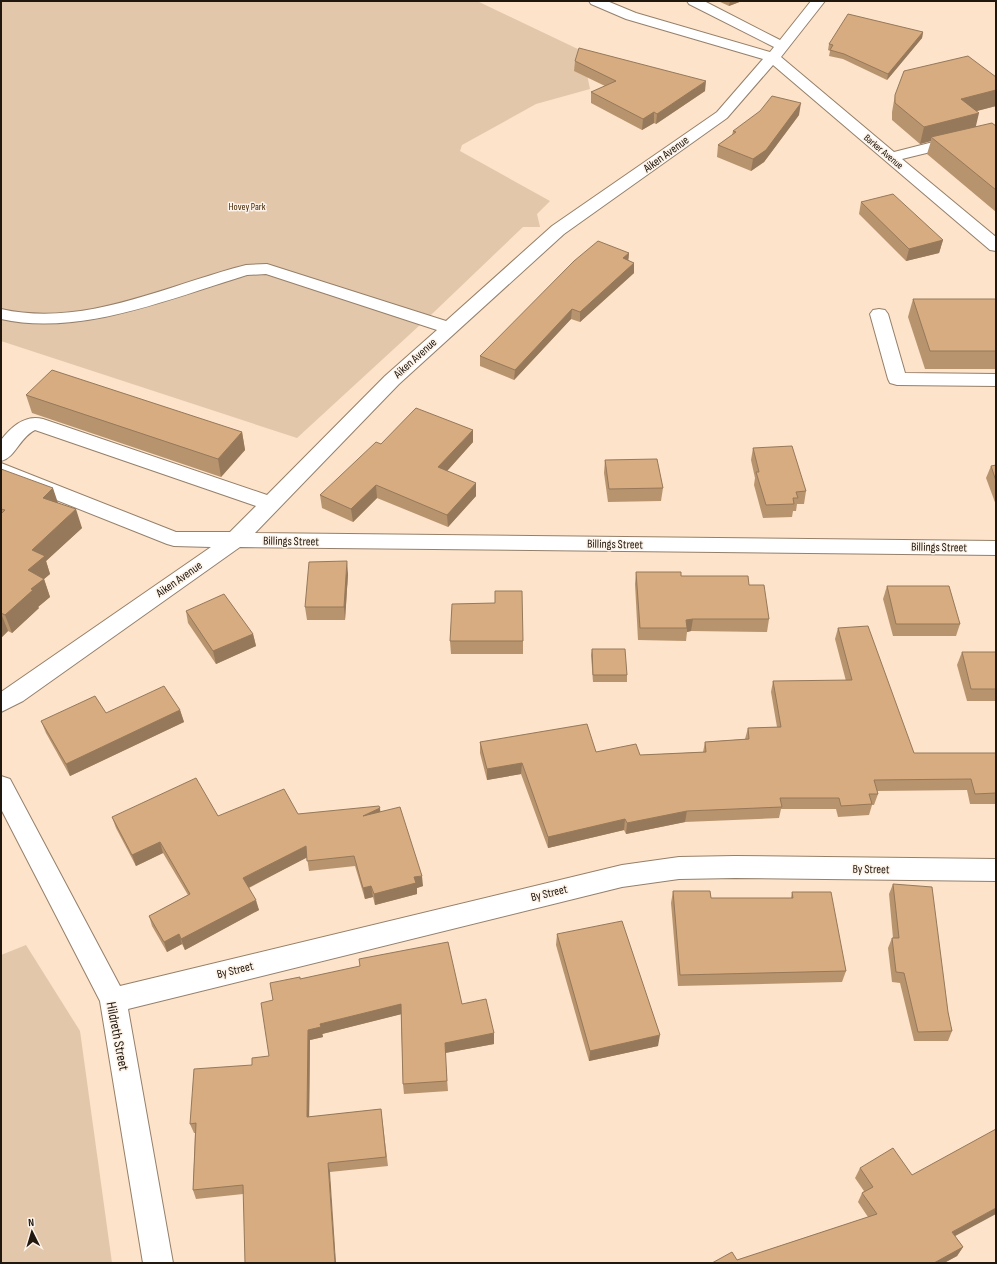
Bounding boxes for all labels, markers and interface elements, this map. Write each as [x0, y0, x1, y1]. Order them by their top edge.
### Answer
street label: Barker Avenue [861, 132, 906, 172]
street label: Aiken Avenue [640, 133, 692, 177]
park label: Hovey Park [229, 201, 266, 213]
street label: Aiken Avenue [390, 335, 440, 382]
street label: Billings Street [263, 534, 319, 549]
street label: Billings Street [587, 537, 643, 552]
street label: Billings Street [911, 540, 967, 555]
street label: Aiken Avenue [152, 558, 205, 601]
street label: By Street [852, 862, 890, 877]
street label: By Street [529, 882, 569, 905]
street label: By Street [215, 959, 255, 982]
street label: Hildreth Street [103, 1000, 132, 1072]
north arrow [12, 1212, 52, 1252]
text: N [28, 1216, 35, 1229]

